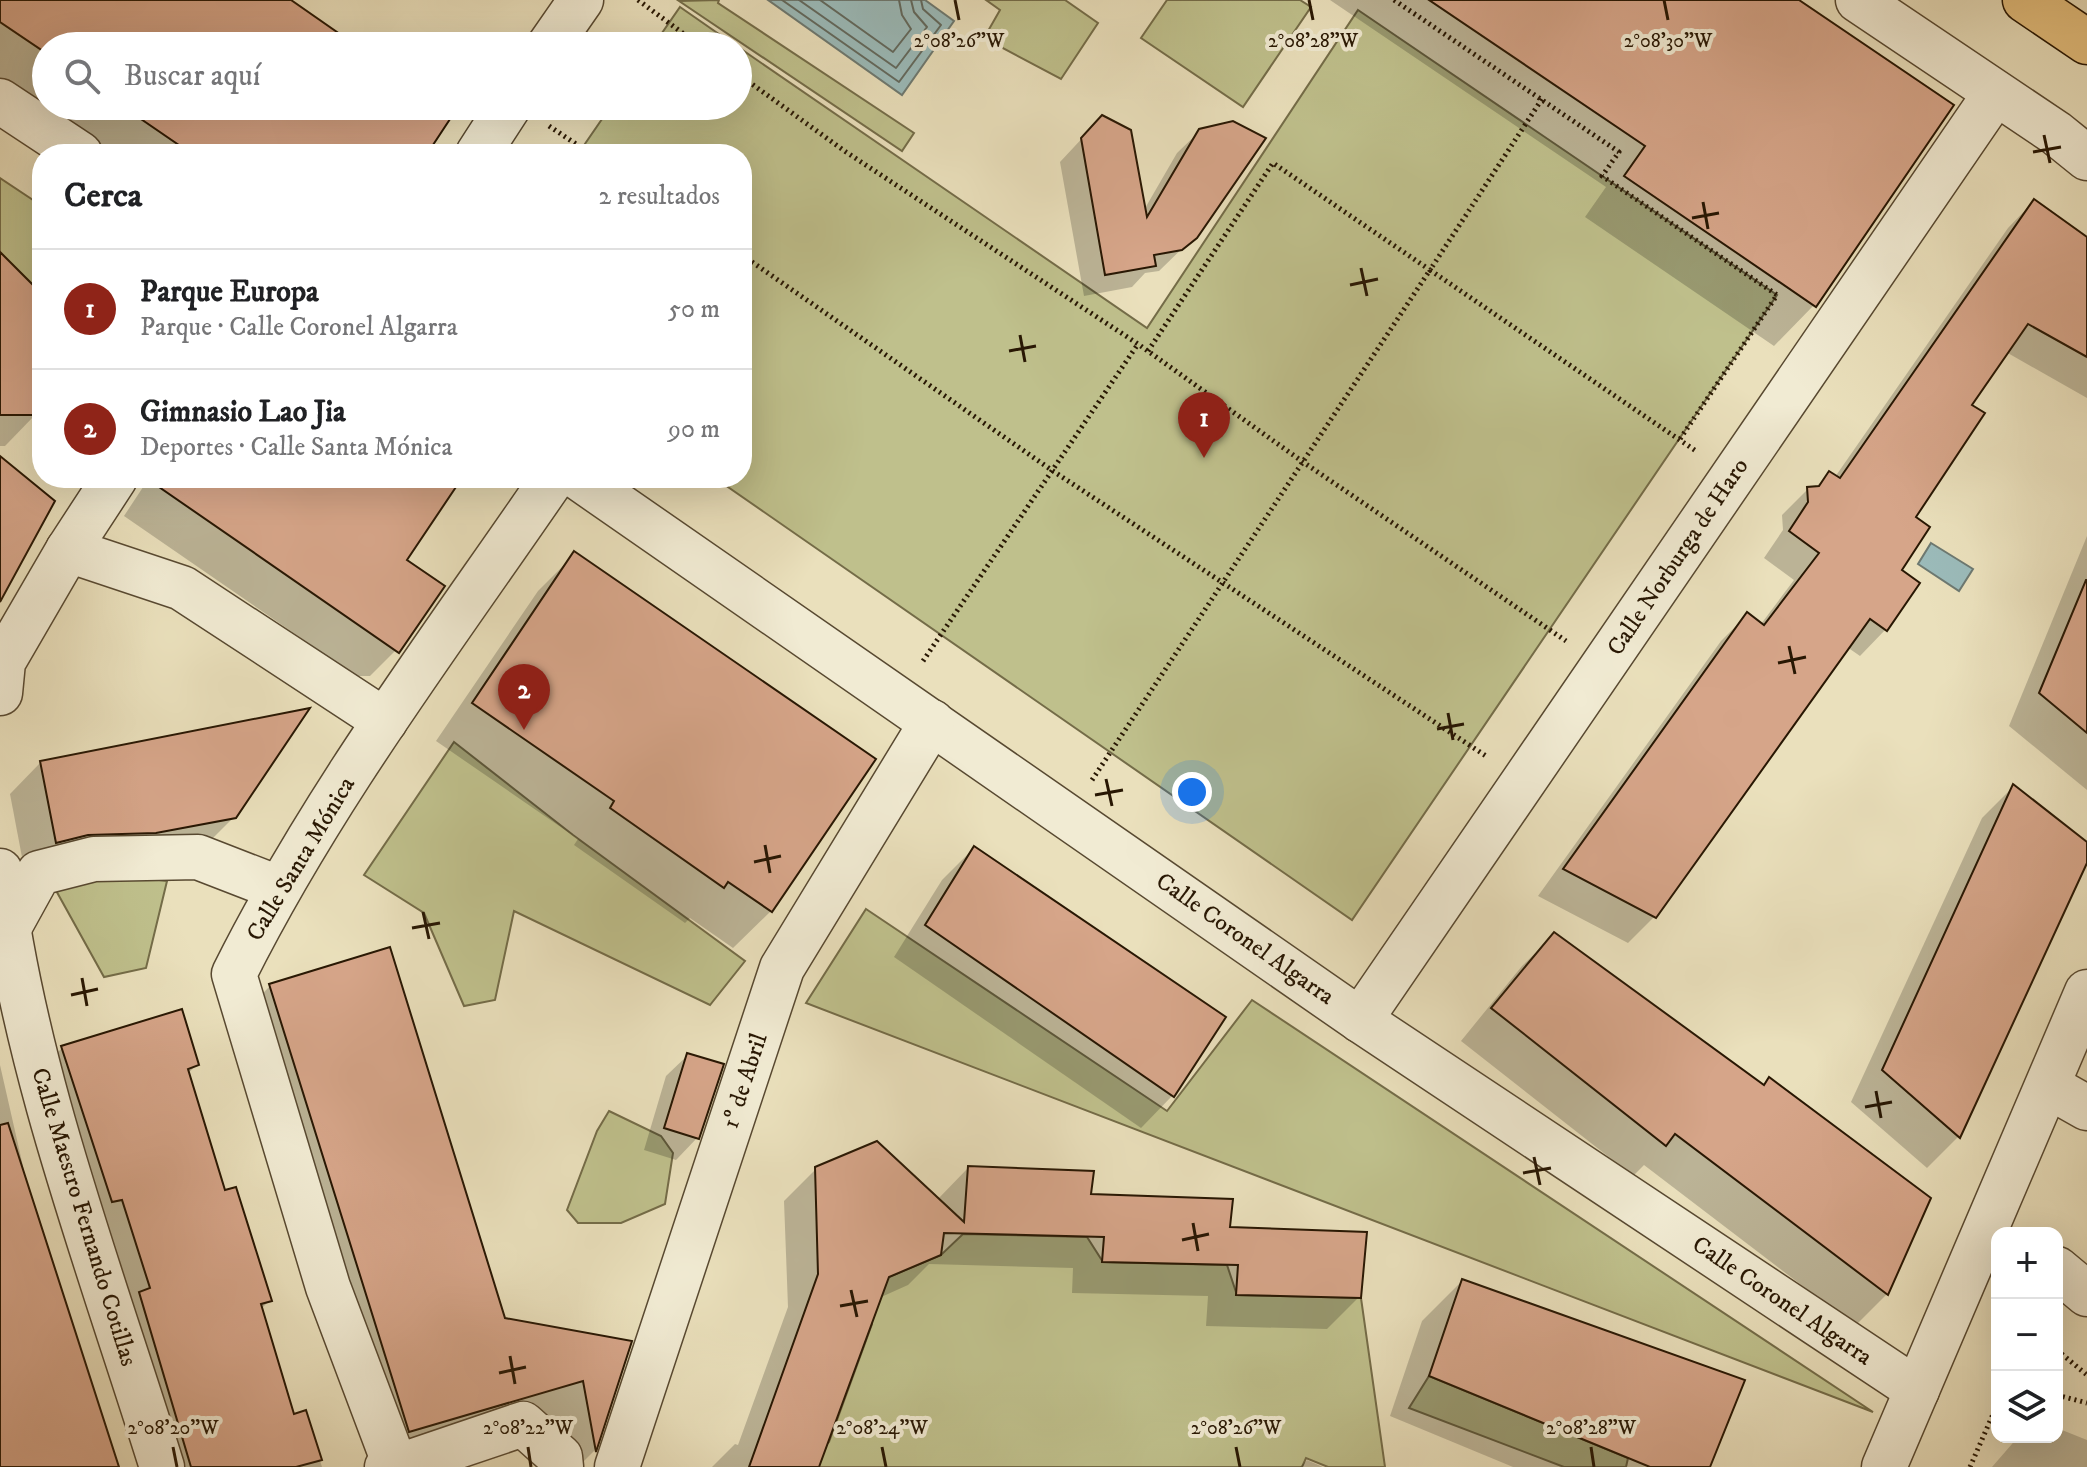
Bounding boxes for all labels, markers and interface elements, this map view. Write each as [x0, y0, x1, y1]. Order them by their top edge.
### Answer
text: 2°08'26"W [914, 29, 1005, 54]
text: 2°08'28"W [1268, 29, 1359, 54]
text: 2°08'30"W [1624, 29, 1713, 54]
search box [32, 32, 752, 120]
icon: search [60, 54, 104, 98]
text: Buscar aquí [124, 58, 261, 95]
text: Cerca [64, 175, 142, 217]
text: 2 resultados [599, 180, 720, 213]
text: Parque Europa [140, 274, 319, 311]
text: 1 [85, 293, 95, 326]
text: 50 m [668, 293, 720, 326]
text: Parque · Calle Coronel Algarra [140, 311, 458, 344]
pin: 1 [1178, 392, 1230, 458]
text: Gimnasio Lao Jia [140, 394, 346, 431]
text: 2 [84, 413, 96, 446]
text: 90 m [668, 413, 720, 446]
text: Deportes · Calle Santa Mónica [140, 431, 452, 464]
street label: Calle Norburga de Haro [1601, 452, 1755, 662]
pin: 2 [498, 664, 550, 730]
street label: Calle Santa Mónica [240, 771, 362, 947]
your location [1172, 772, 1212, 812]
street label: Calle Coronel Algarra [1150, 866, 1341, 1012]
street label: 1º de Abril [716, 1029, 775, 1132]
street label: Calle Maestro Fernando Cotillas [24, 1064, 144, 1370]
map controls [1991, 1227, 2063, 1443]
button: + [1991, 1227, 2063, 1299]
street label: Calle Coronel Algarra [1686, 1230, 1878, 1373]
button: − [1991, 1299, 2063, 1371]
button: layers [1991, 1371, 2063, 1443]
text: 2°08'20"W [128, 1416, 219, 1441]
text: 2°08'22"W [483, 1416, 574, 1441]
text: 2°08'24"W [836, 1416, 929, 1441]
text: 2°08'26"W [1191, 1416, 1282, 1441]
text: 2°08'28"W [1546, 1416, 1637, 1441]

